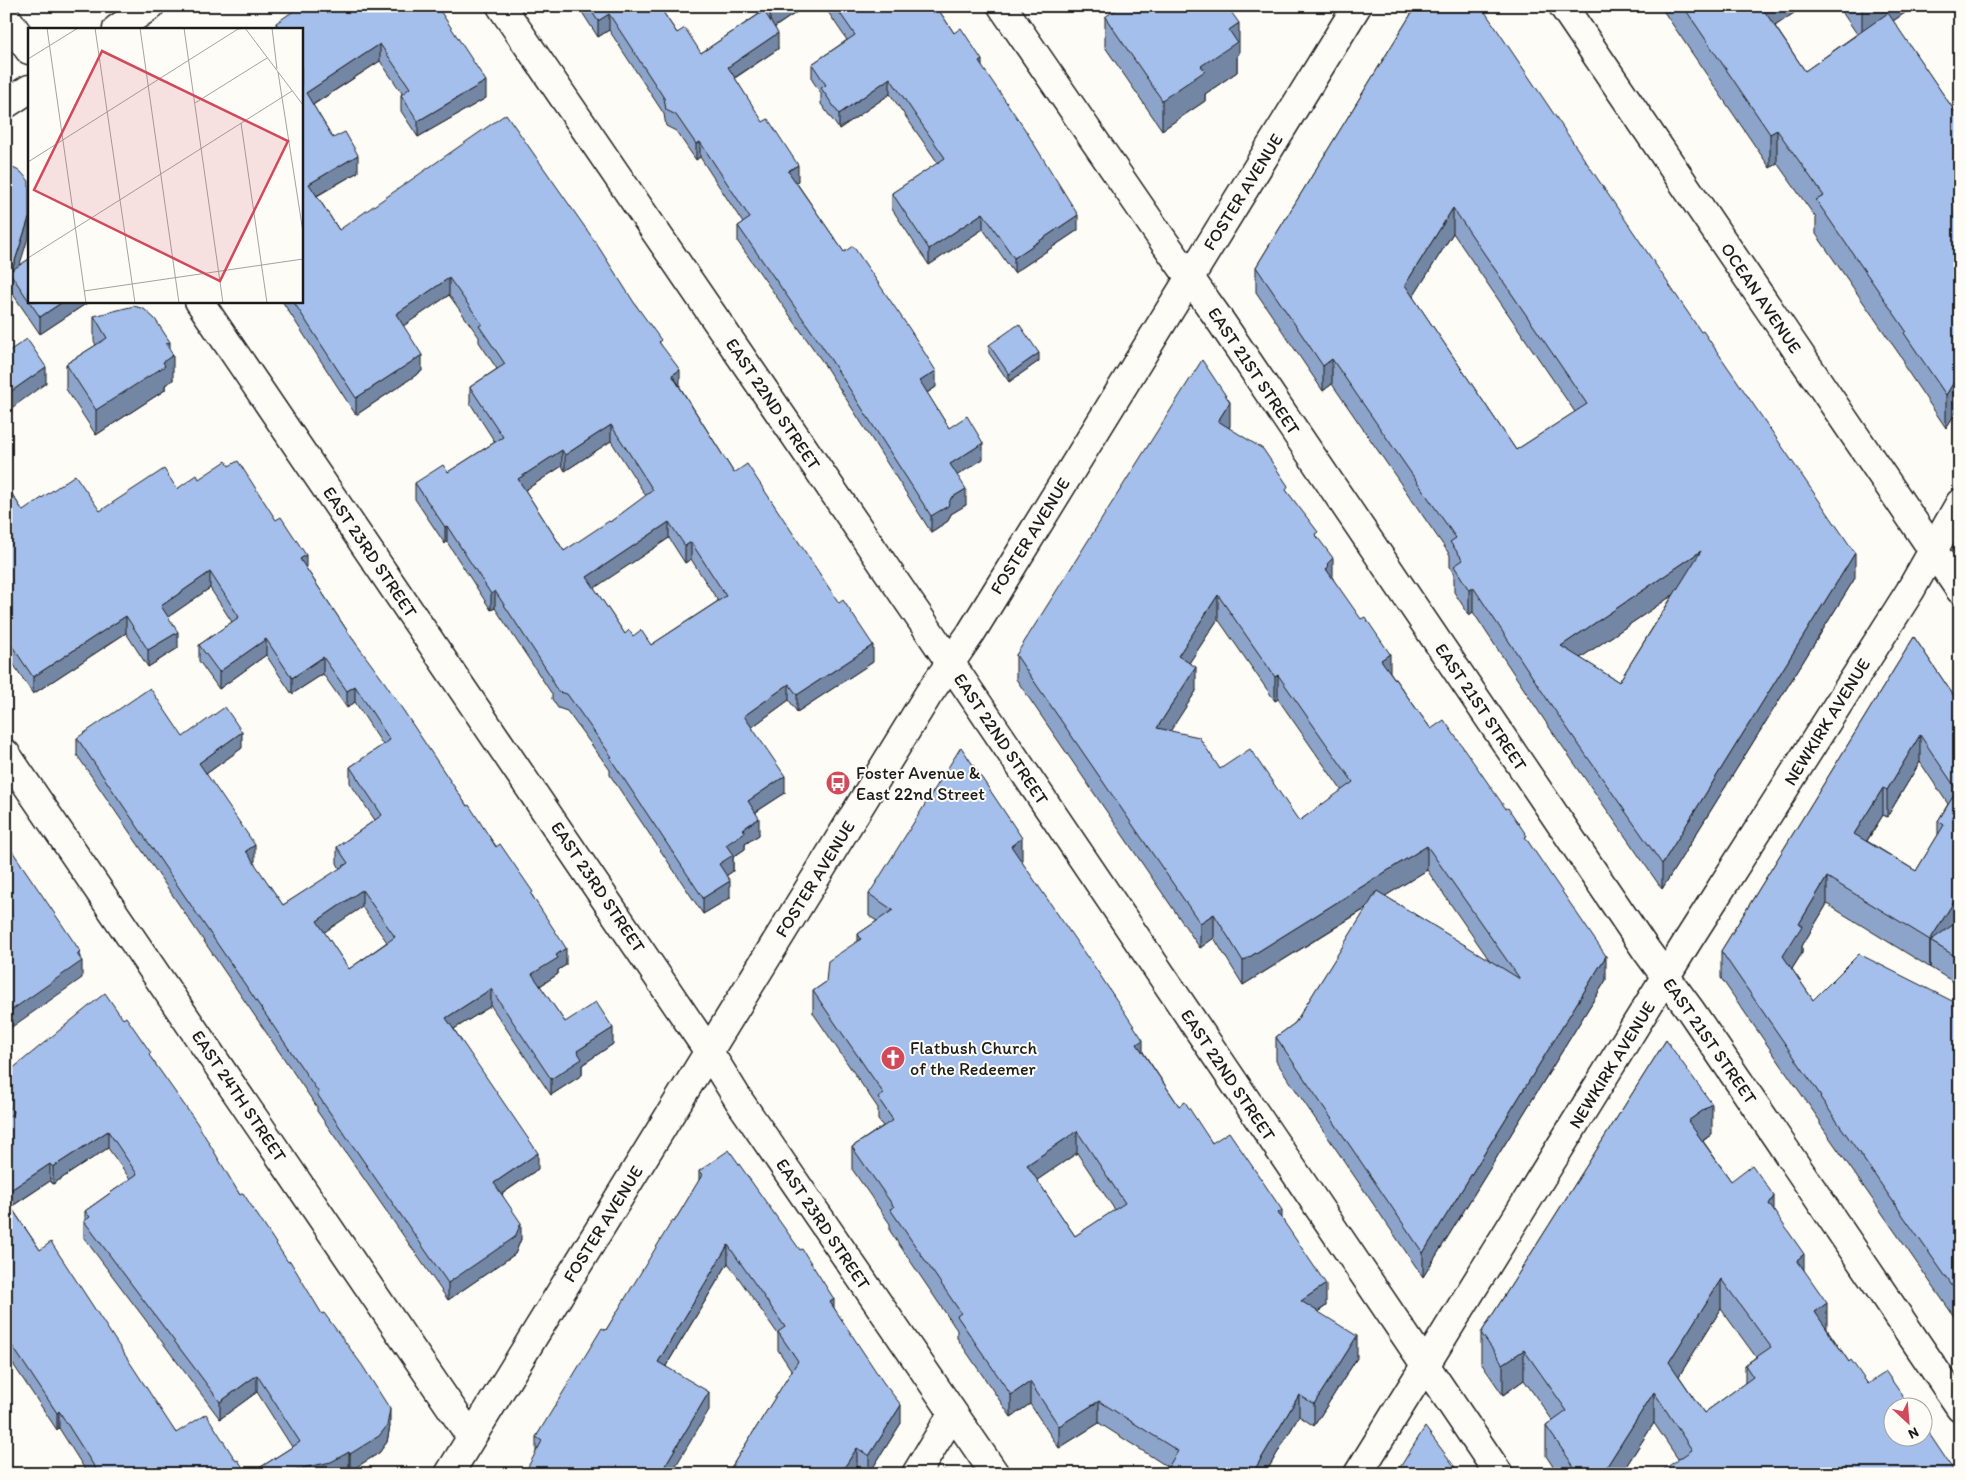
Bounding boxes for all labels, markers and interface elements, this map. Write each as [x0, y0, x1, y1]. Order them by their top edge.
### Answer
inset map [28, 28, 302, 302]
street label: FOSTER AVENUE [1198, 130, 1288, 254]
street label: OCEAN AVENUE [1716, 239, 1806, 358]
street label: EAST 21ST STREET [1203, 303, 1305, 439]
street label: EAST 22ND STREET [721, 334, 825, 474]
street label: FOSTER AVENUE [985, 474, 1075, 598]
street label: EAST 23RD STREET [318, 482, 422, 622]
street label: EAST 21ST STREET [1430, 639, 1532, 775]
street label: NEWKIRK AVENUE [1779, 654, 1875, 790]
street label: EAST 22ND STREET [949, 669, 1053, 809]
place label: Foster Avenue & East 22nd Street [856, 762, 985, 805]
bus stop icon: Foster Avenue & East 22nd Street [825, 770, 851, 796]
street label: EAST 23RD STREET [546, 817, 650, 957]
street label: FOSTER AVENUE [770, 817, 860, 941]
street label: EAST 21ST STREET [1658, 974, 1762, 1108]
street label: NEWKIRK AVENUE [1564, 997, 1660, 1133]
street label: EAST 22ND STREET [1176, 1005, 1280, 1145]
street label: EAST 24TH STREET [187, 1026, 291, 1166]
place label: Flatbush Church of the Redeemer [910, 1037, 1037, 1080]
church icon: Flatbush Church of the Redeemer [880, 1045, 906, 1071]
street label: EAST 23RD STREET [771, 1154, 875, 1294]
street label: FOSTER AVENUE [558, 1162, 648, 1286]
north arrow [1884, 1398, 1934, 1448]
text: N [1906, 1424, 1921, 1443]

